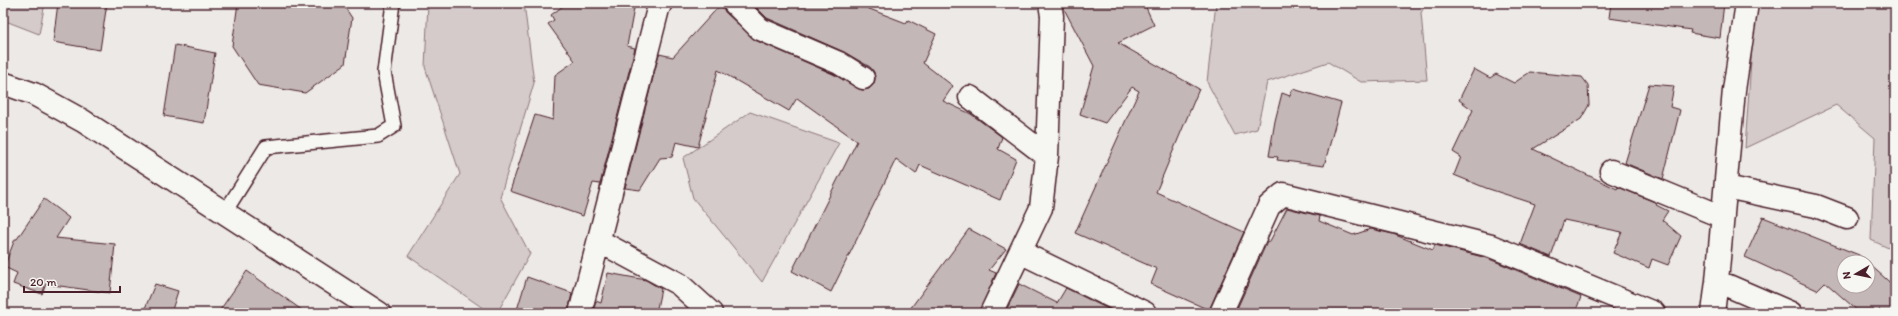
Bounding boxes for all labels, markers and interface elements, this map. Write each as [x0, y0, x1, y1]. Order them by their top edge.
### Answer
north arrow [1836, 254, 1876, 294]
scale bar [24, 268, 120, 294]
text: N [1840, 271, 1854, 280]
text: 20 m [30, 275, 57, 289]

